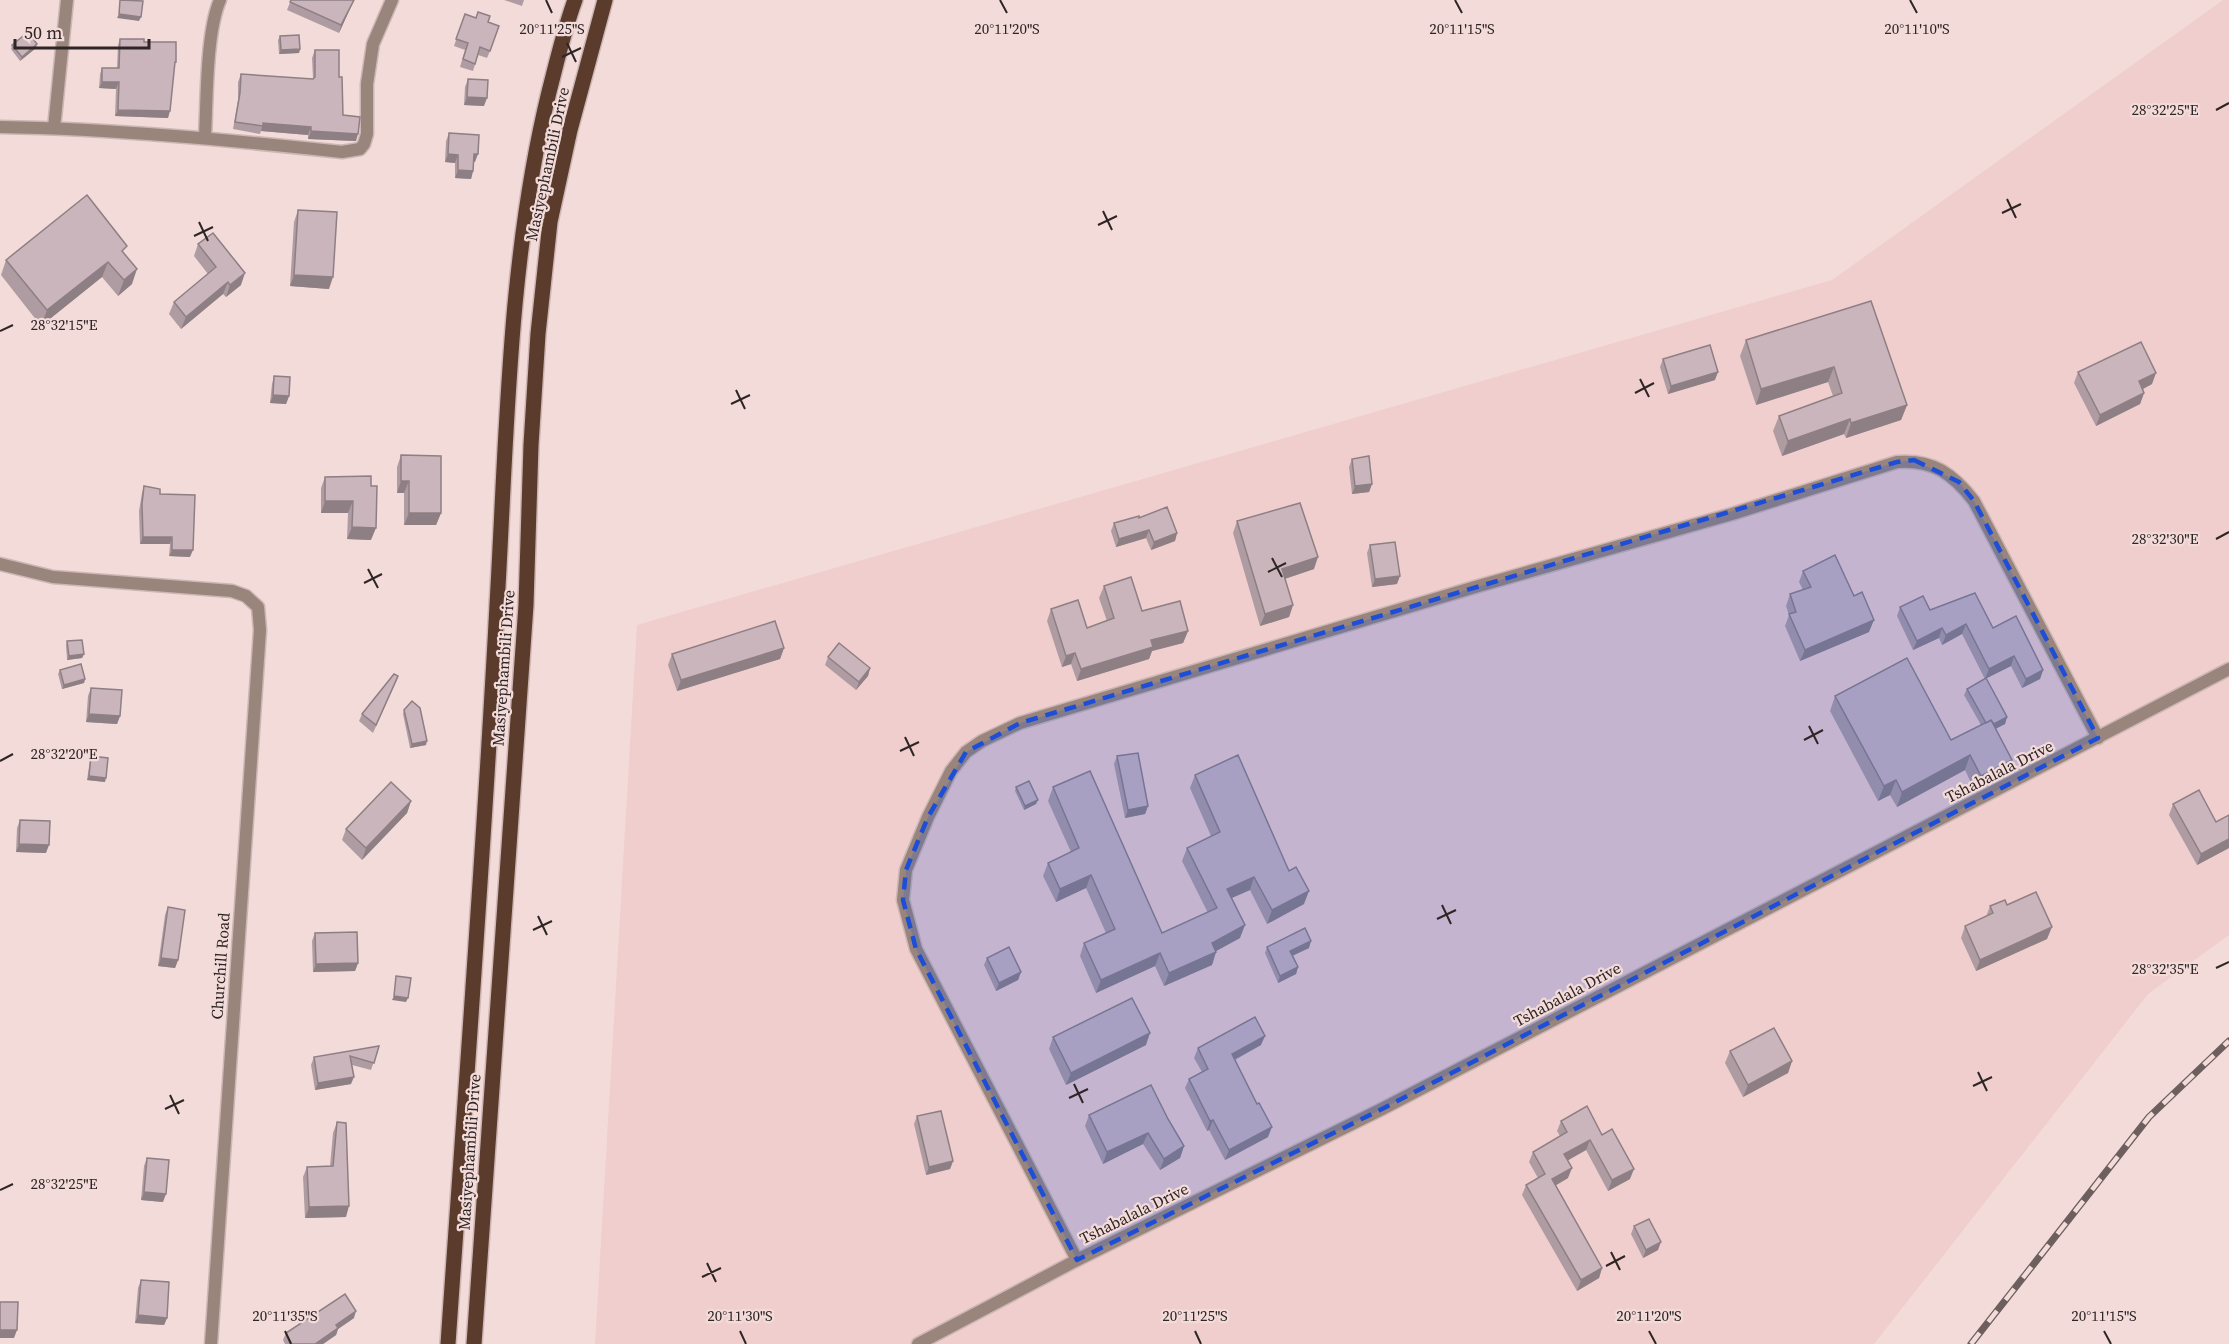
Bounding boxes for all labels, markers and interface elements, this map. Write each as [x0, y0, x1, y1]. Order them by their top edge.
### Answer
scale bar [15, 12, 148, 50]
text: 20°11'25"S [519, 18, 585, 39]
text: 20°11'20"S [974, 18, 1040, 39]
text: 20°11'15"S [1429, 18, 1495, 39]
text: 20°11'10"S [1884, 18, 1950, 39]
text: 50 m [24, 20, 62, 45]
street label: Masiyephambili Drive [520, 85, 574, 243]
text: 28°32'25"E [2131, 99, 2199, 120]
text: 28°32'15"E [30, 314, 98, 335]
text: 28°32'30"E [2131, 528, 2199, 549]
street label: Masiyephambili Drive [487, 589, 519, 747]
street label: Tshabalala Drive [1941, 734, 2057, 808]
text: 28°32'20"E [30, 743, 98, 764]
street label: Churchill Road [205, 912, 235, 1020]
street label: Tshabalala Drive [1509, 956, 1625, 1032]
text: 28°32'35"E [2131, 958, 2199, 979]
street label: Masiyephambili Drive [453, 1073, 485, 1231]
text: 28°32'25"E [30, 1173, 98, 1194]
street label: Tshabalala Drive [1076, 1177, 1192, 1249]
text: 20°11'35"S [252, 1305, 318, 1326]
text: 20°11'30"S [707, 1305, 773, 1326]
text: 20°11'25"S [1162, 1305, 1228, 1326]
text: 20°11'20"S [1616, 1305, 1682, 1326]
text: 20°11'15"S [2071, 1305, 2137, 1326]

